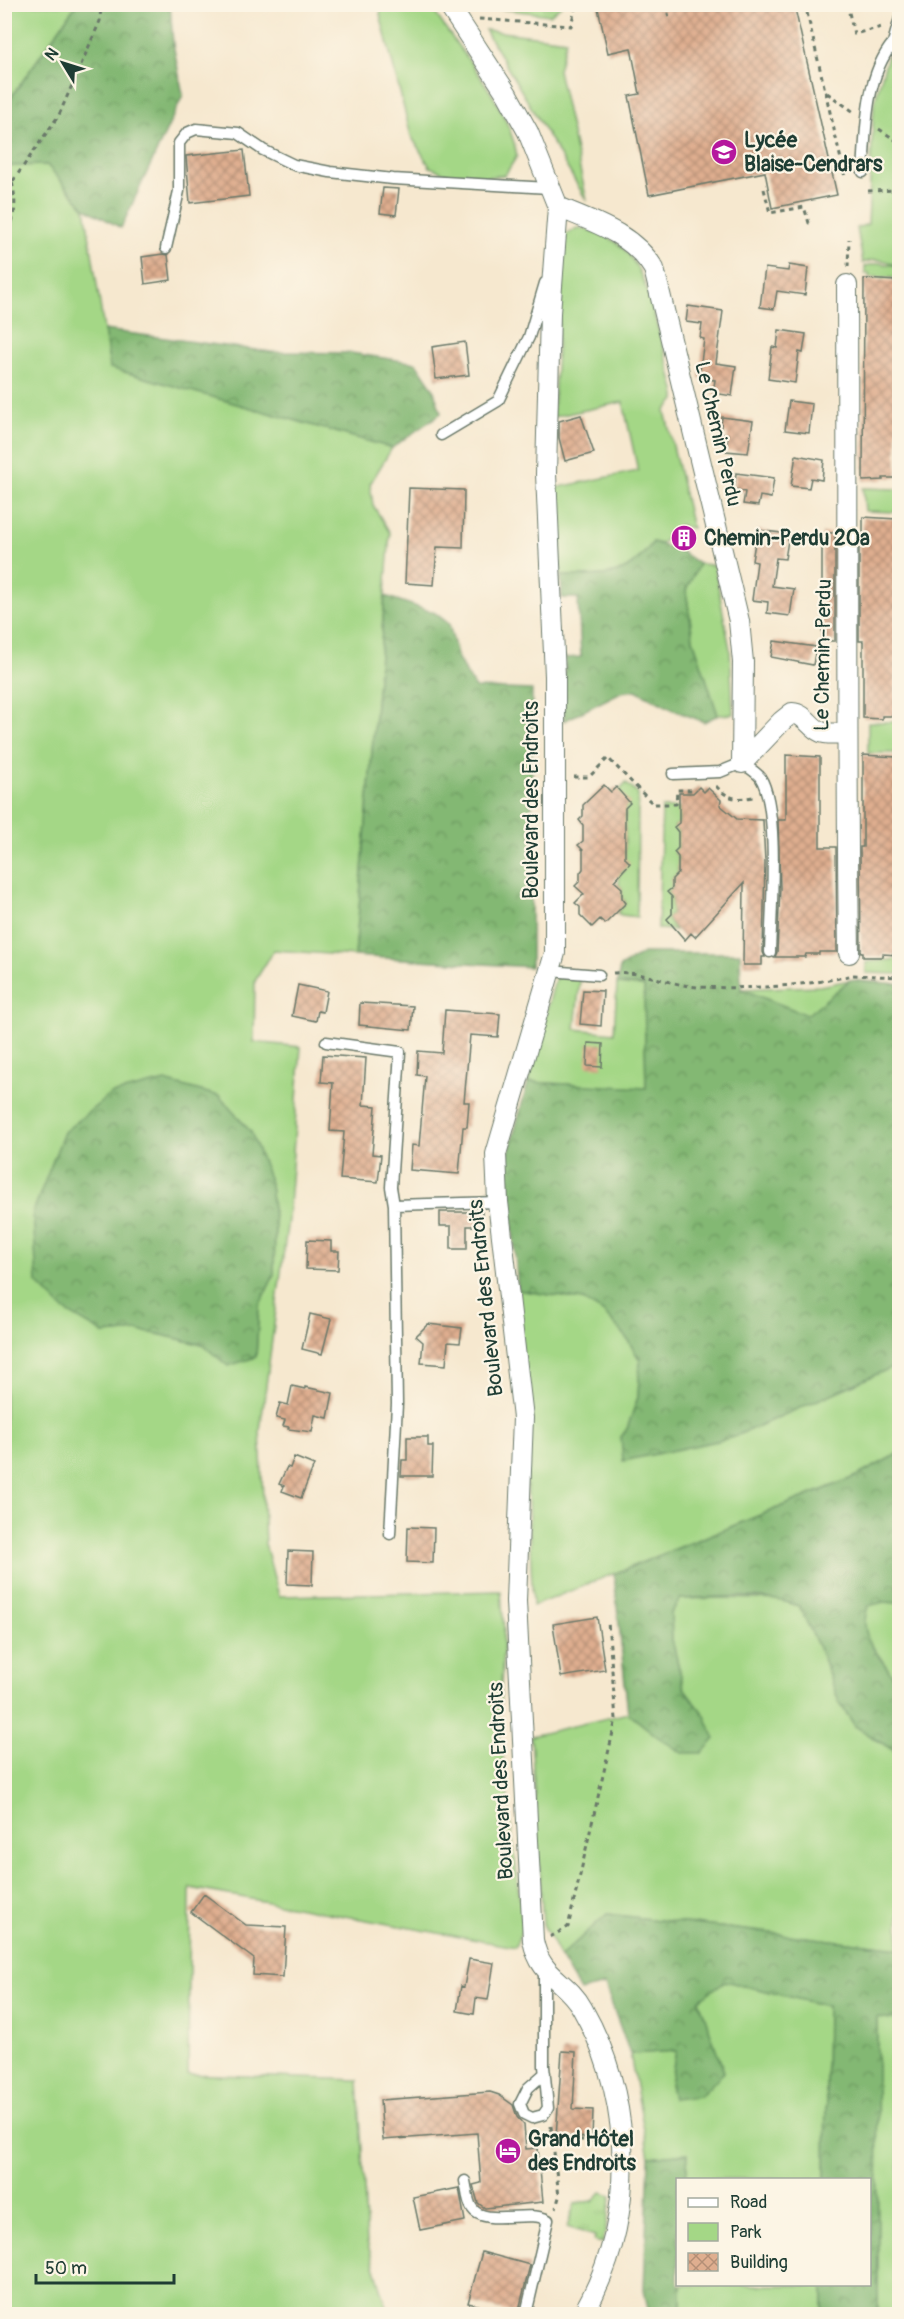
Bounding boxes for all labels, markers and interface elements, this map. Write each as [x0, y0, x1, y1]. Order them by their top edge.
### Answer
north arrow [33, 33, 93, 93]
text: N [41, 44, 63, 65]
place label: Lycée Blaise-Cendrars [744, 127, 883, 178]
school or university icon: Lycée Blaise-Cendrars [709, 137, 739, 167]
street label: Le Chemin Perdu [688, 359, 748, 509]
building icon: Chemin-Perdu 20a [669, 523, 699, 553]
place label: Chemin-Perdu 20a [704, 525, 870, 552]
street label: Le Chemin-Perdu [808, 579, 838, 731]
street label: Boulevard des Endroits [518, 700, 545, 899]
street label: Boulevard des Endroits [462, 1198, 510, 1398]
street label: Boulevard des Endroits [482, 1681, 520, 1881]
place label: Grand Hôtel des Endroits [528, 2126, 636, 2177]
hotel icon: Grand Hôtel des Endroits [493, 2136, 523, 2166]
legend [676, 2178, 871, 2286]
text: Road [730, 2191, 767, 2214]
text: Park [730, 2221, 762, 2244]
scale bar [36, 2247, 174, 2285]
text: Building [730, 2251, 788, 2274]
text: 50 m [45, 2257, 87, 2280]

